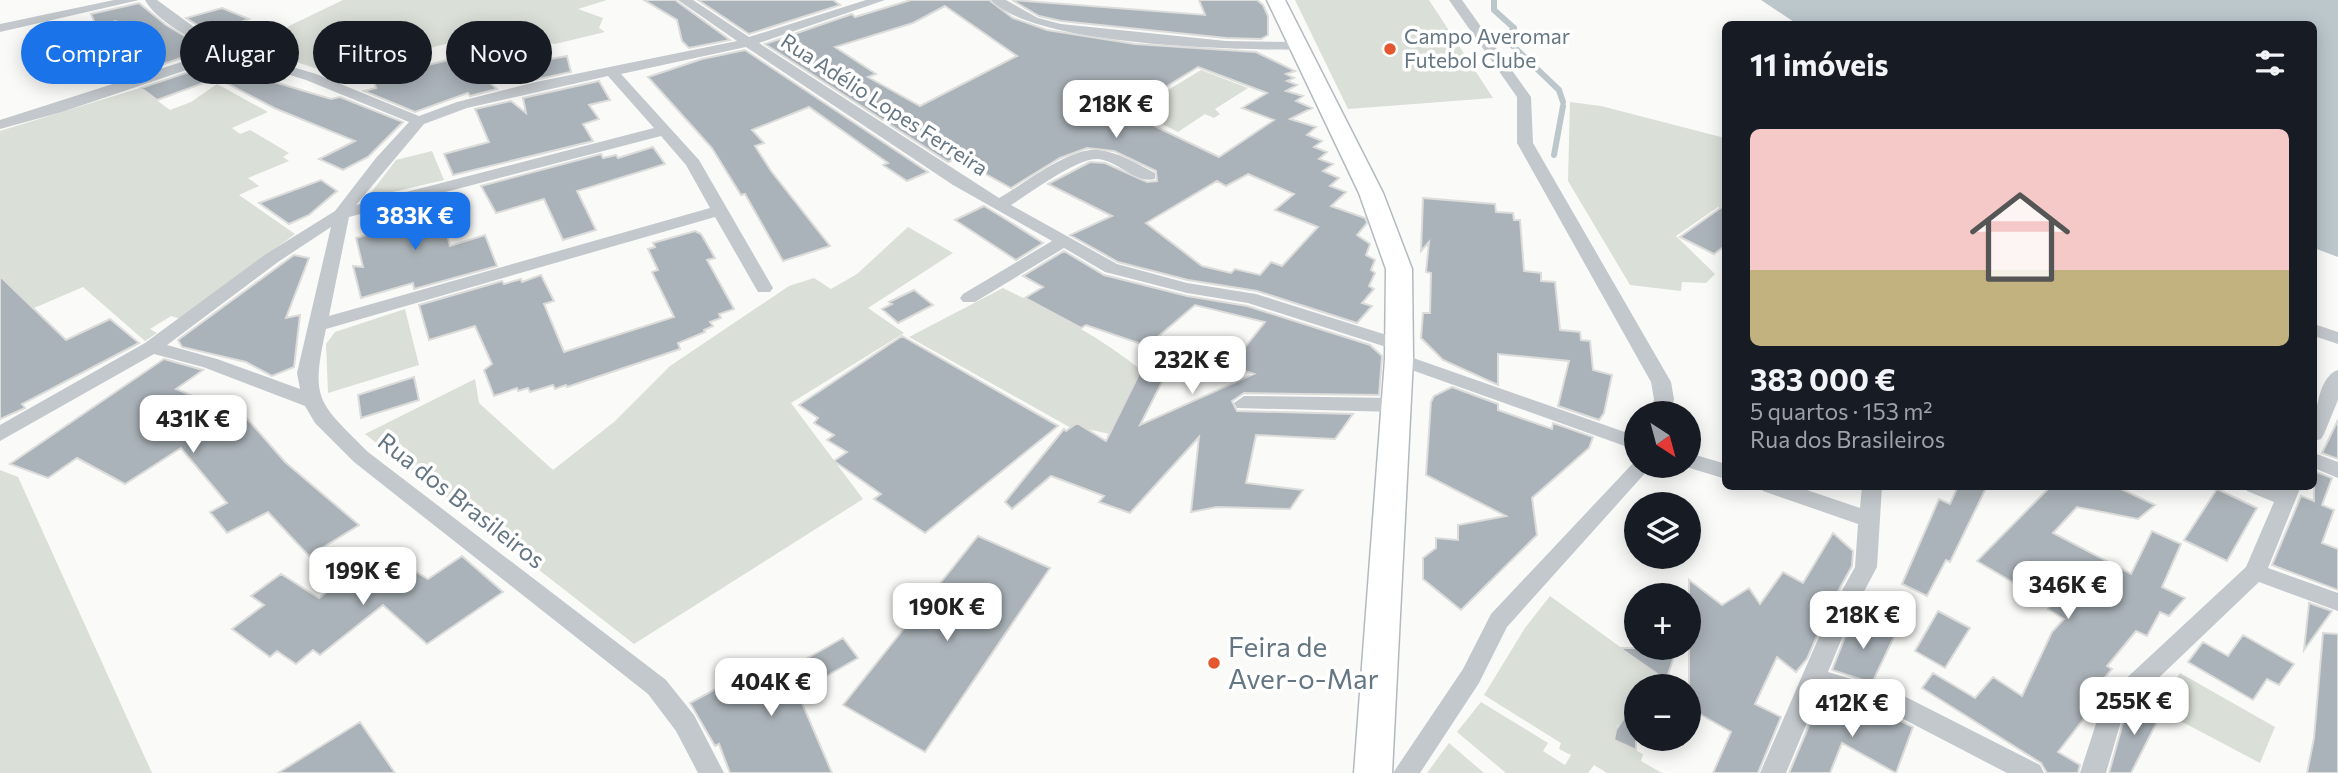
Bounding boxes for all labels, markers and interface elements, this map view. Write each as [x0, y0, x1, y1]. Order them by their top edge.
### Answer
chip: Comprar [21, 21, 166, 84]
chip: Alugar [180, 21, 299, 84]
chip: Filtros [313, 21, 432, 84]
chip: Novo [446, 21, 552, 84]
place label: Campo Averomar Futebol Clube [1404, 23, 1570, 72]
street label: Rua Adélio Lopes Ferreira [777, 27, 993, 180]
marker: Campo Averomar Futebol Clube [1382, 41, 1398, 57]
icon: filters [2251, 44, 2289, 82]
text: 11 imóveis [1750, 45, 1888, 82]
pin: 218K € [1059, 80, 1173, 140]
text: 218K € [1079, 89, 1153, 117]
icon: home [1957, 174, 2083, 300]
pin: 383K € [358, 192, 472, 252]
text: 383K € [376, 201, 454, 229]
pin: 232K € [1135, 336, 1249, 396]
text: 232K € [1154, 345, 1230, 373]
text: 383 000 € [1750, 360, 1896, 397]
pin: 431K € [136, 396, 250, 455]
text: 5 quartos · 153 m² [1750, 397, 1933, 425]
north arrow [1624, 401, 1701, 478]
map controls [1624, 401, 1701, 751]
text: 431K € [156, 404, 230, 432]
text: Rua dos Brasileiros [1750, 425, 1945, 453]
street label: Rua dos Brasileiros [373, 426, 551, 574]
button: layers [1624, 492, 1701, 569]
pin: 199K € [306, 548, 420, 607]
text: 199K € [325, 556, 401, 584]
pin: 346K € [2011, 562, 2125, 621]
text: 346K € [2029, 570, 2107, 598]
button: + [1624, 583, 1701, 660]
pin: 190K € [890, 584, 1004, 643]
text: 190K € [909, 592, 985, 620]
pin: 218K € [1806, 592, 1920, 651]
text: 218K € [1826, 600, 1900, 628]
place label: Feira de Aver-o-Mar [1228, 629, 1379, 695]
marker: Feira de Aver-o-Mar [1206, 655, 1222, 671]
pin: 404K € [714, 658, 828, 718]
text: 404K € [731, 667, 811, 695]
button: − [1624, 674, 1701, 751]
pin: 255K € [2077, 678, 2191, 737]
pin: 412K € [1795, 680, 1909, 739]
text: 255K € [2096, 686, 2172, 714]
text: 412K € [1815, 688, 1889, 716]

